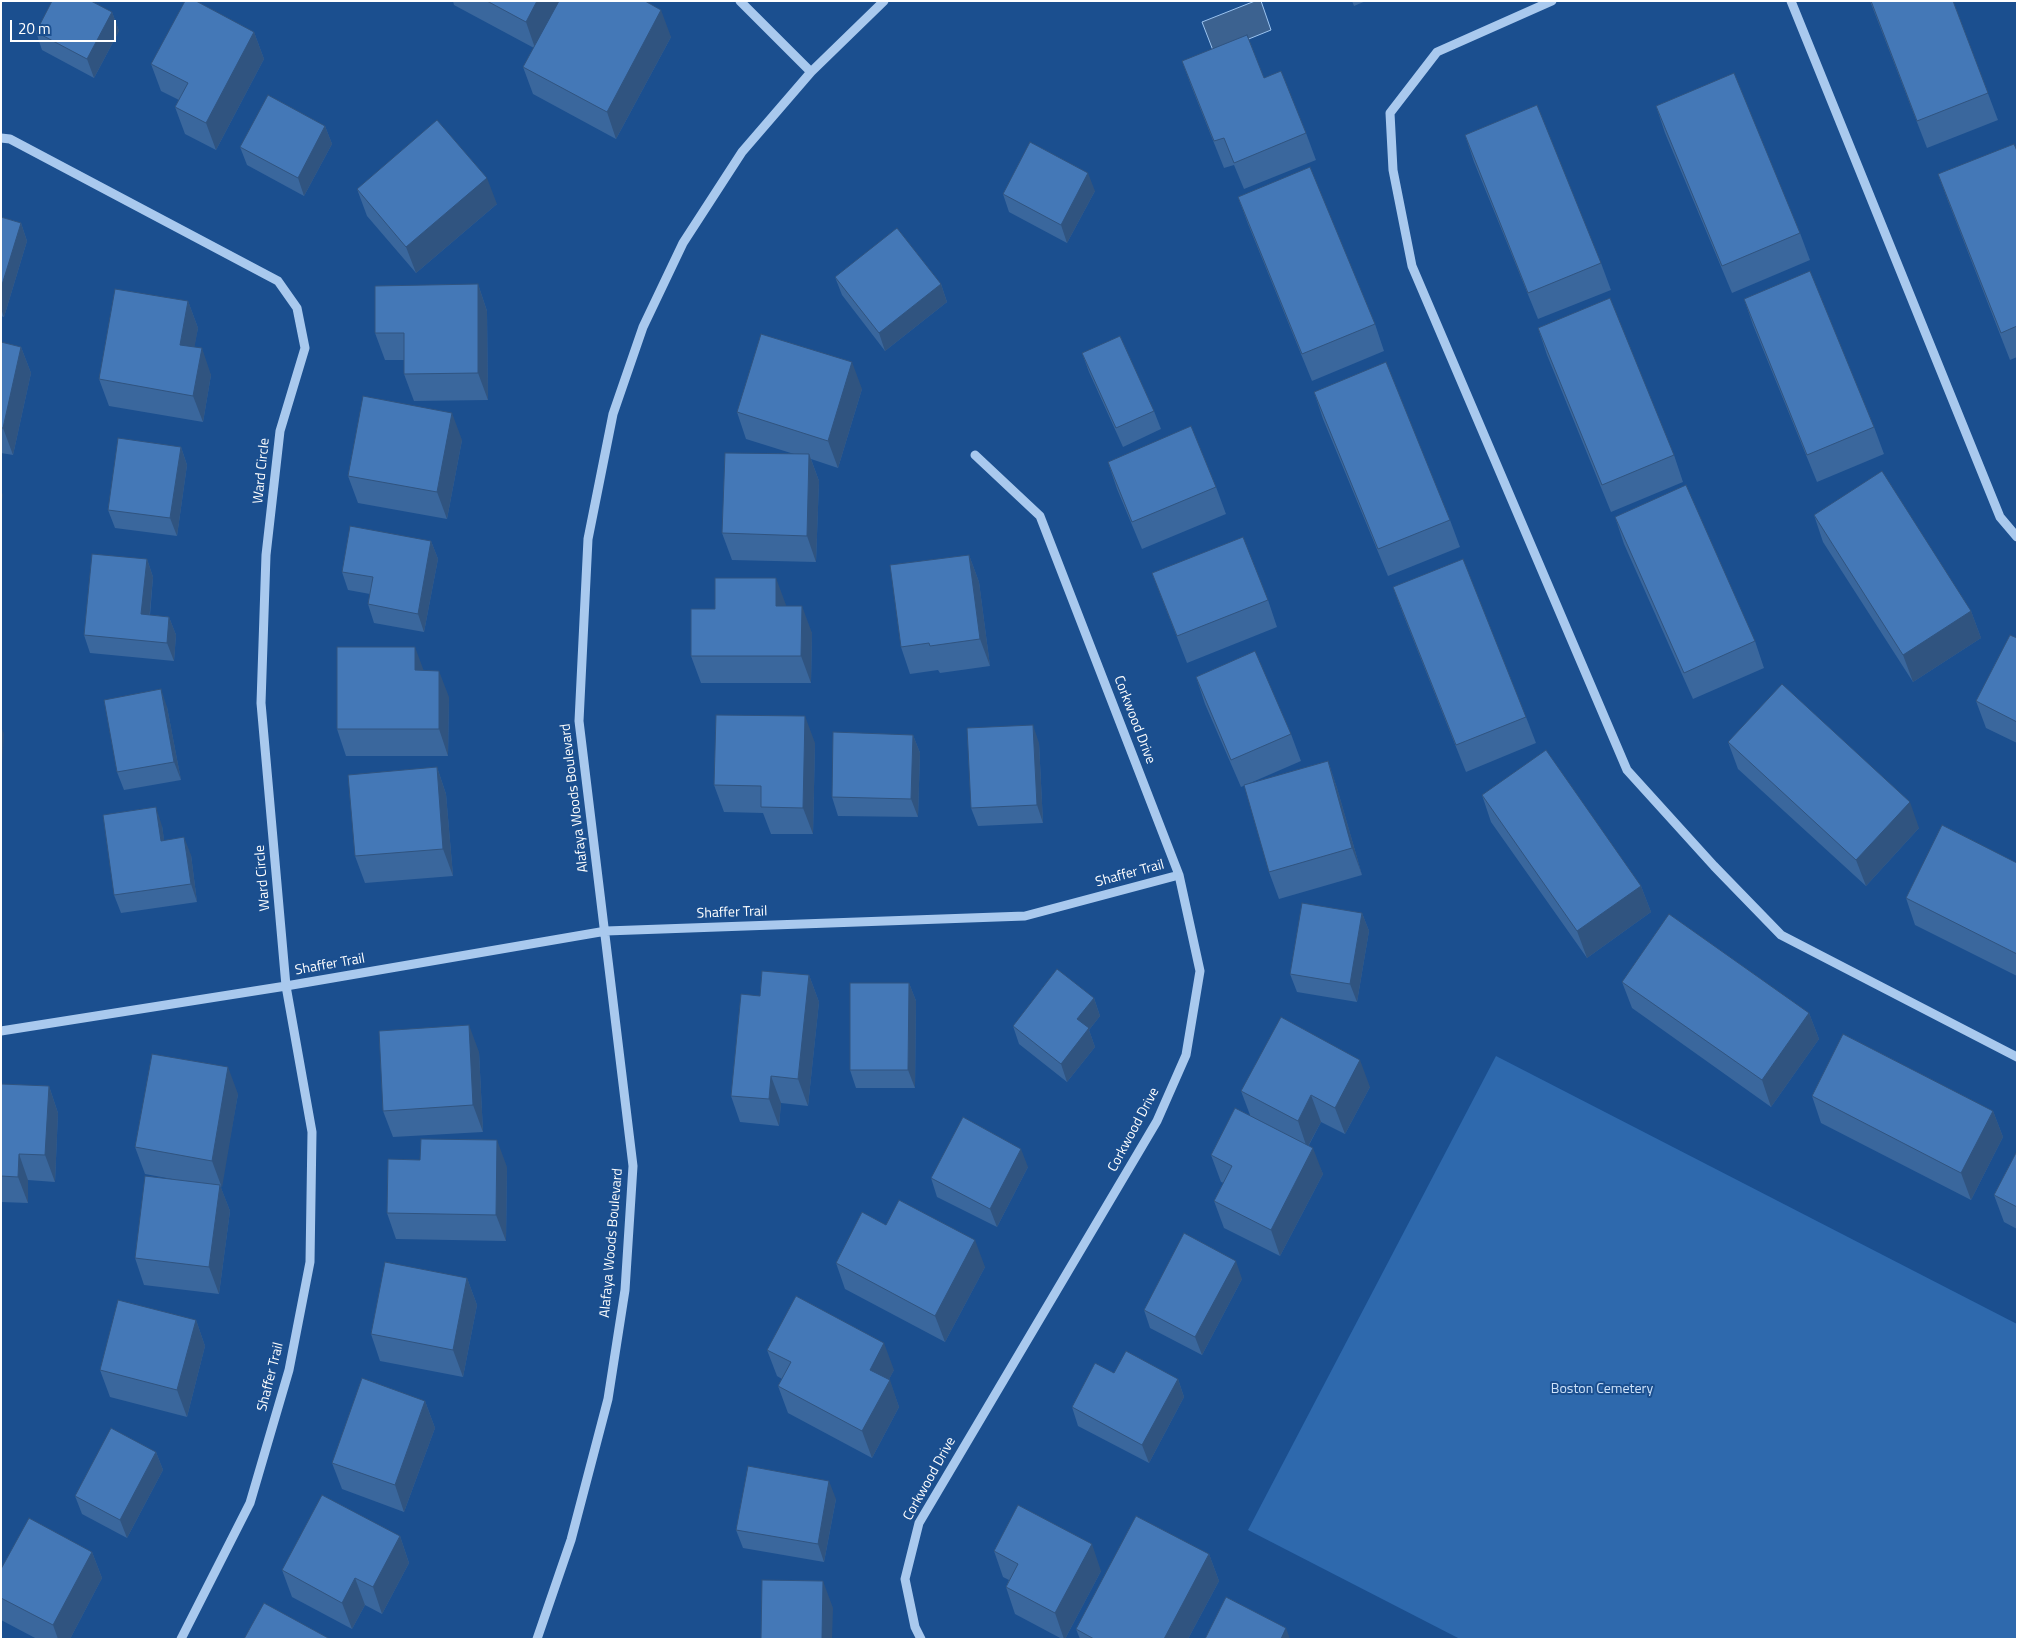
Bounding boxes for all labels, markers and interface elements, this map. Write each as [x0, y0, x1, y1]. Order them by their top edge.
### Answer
scale bar [12, 10, 119, 42]
text: 20 m [18, 17, 51, 40]
street label: Ward Circle [250, 437, 274, 505]
street label: Corkwood Drive [1110, 674, 1158, 766]
street label: Alafaya Woods Boulevard [558, 722, 592, 874]
street label: Ward Circle [252, 844, 274, 912]
street label: Shaffer Trail [1094, 857, 1166, 891]
street label: Shaffer Trail [696, 903, 768, 923]
street label: Shaffer Trail [294, 951, 366, 979]
street label: Corkwood Drive [1105, 1085, 1163, 1175]
street label: Alafaya Woods Boulevard [597, 1167, 627, 1319]
street label: Shaffer Trail [254, 1341, 288, 1413]
park label: Boston Cemetery [1551, 1382, 1653, 1398]
street label: Corkwood Drive [900, 1434, 960, 1524]

